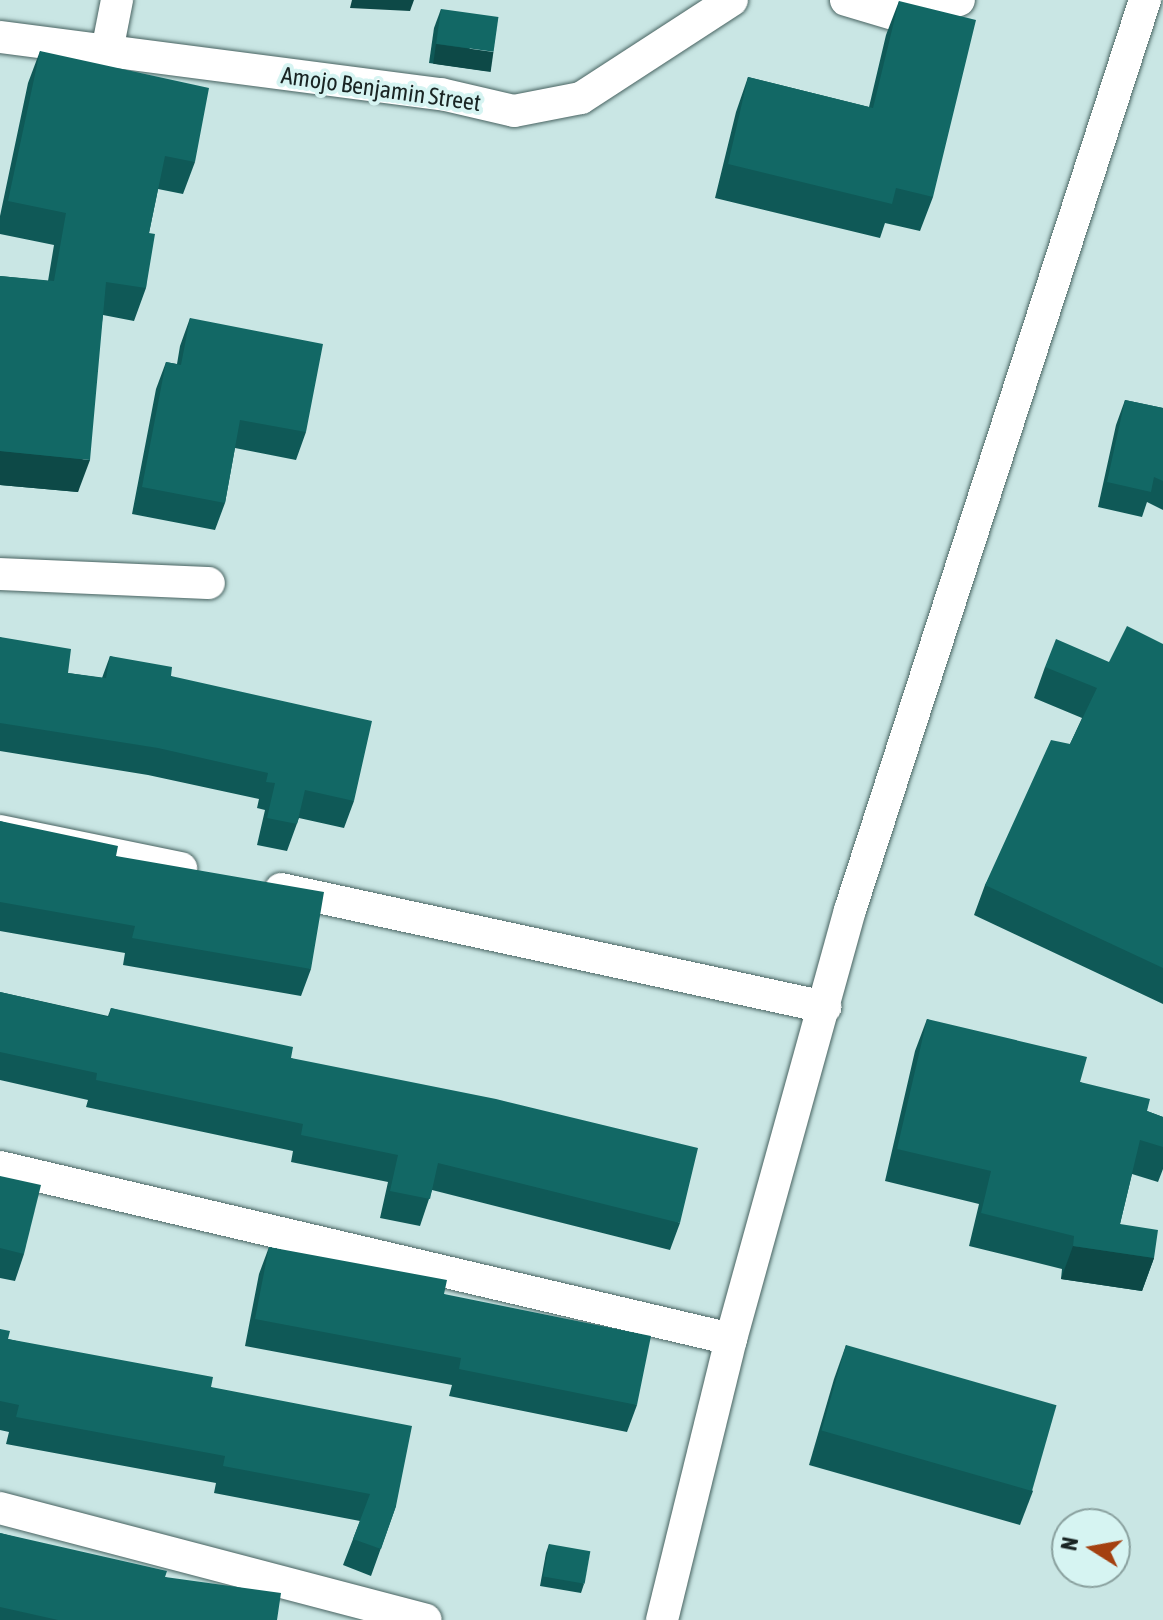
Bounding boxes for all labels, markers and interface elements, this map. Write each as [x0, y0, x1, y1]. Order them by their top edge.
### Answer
street label: Amojo Benjamin Street [279, 61, 483, 117]
north arrow [1051, 1508, 1131, 1588]
text: N [1055, 1535, 1083, 1553]

